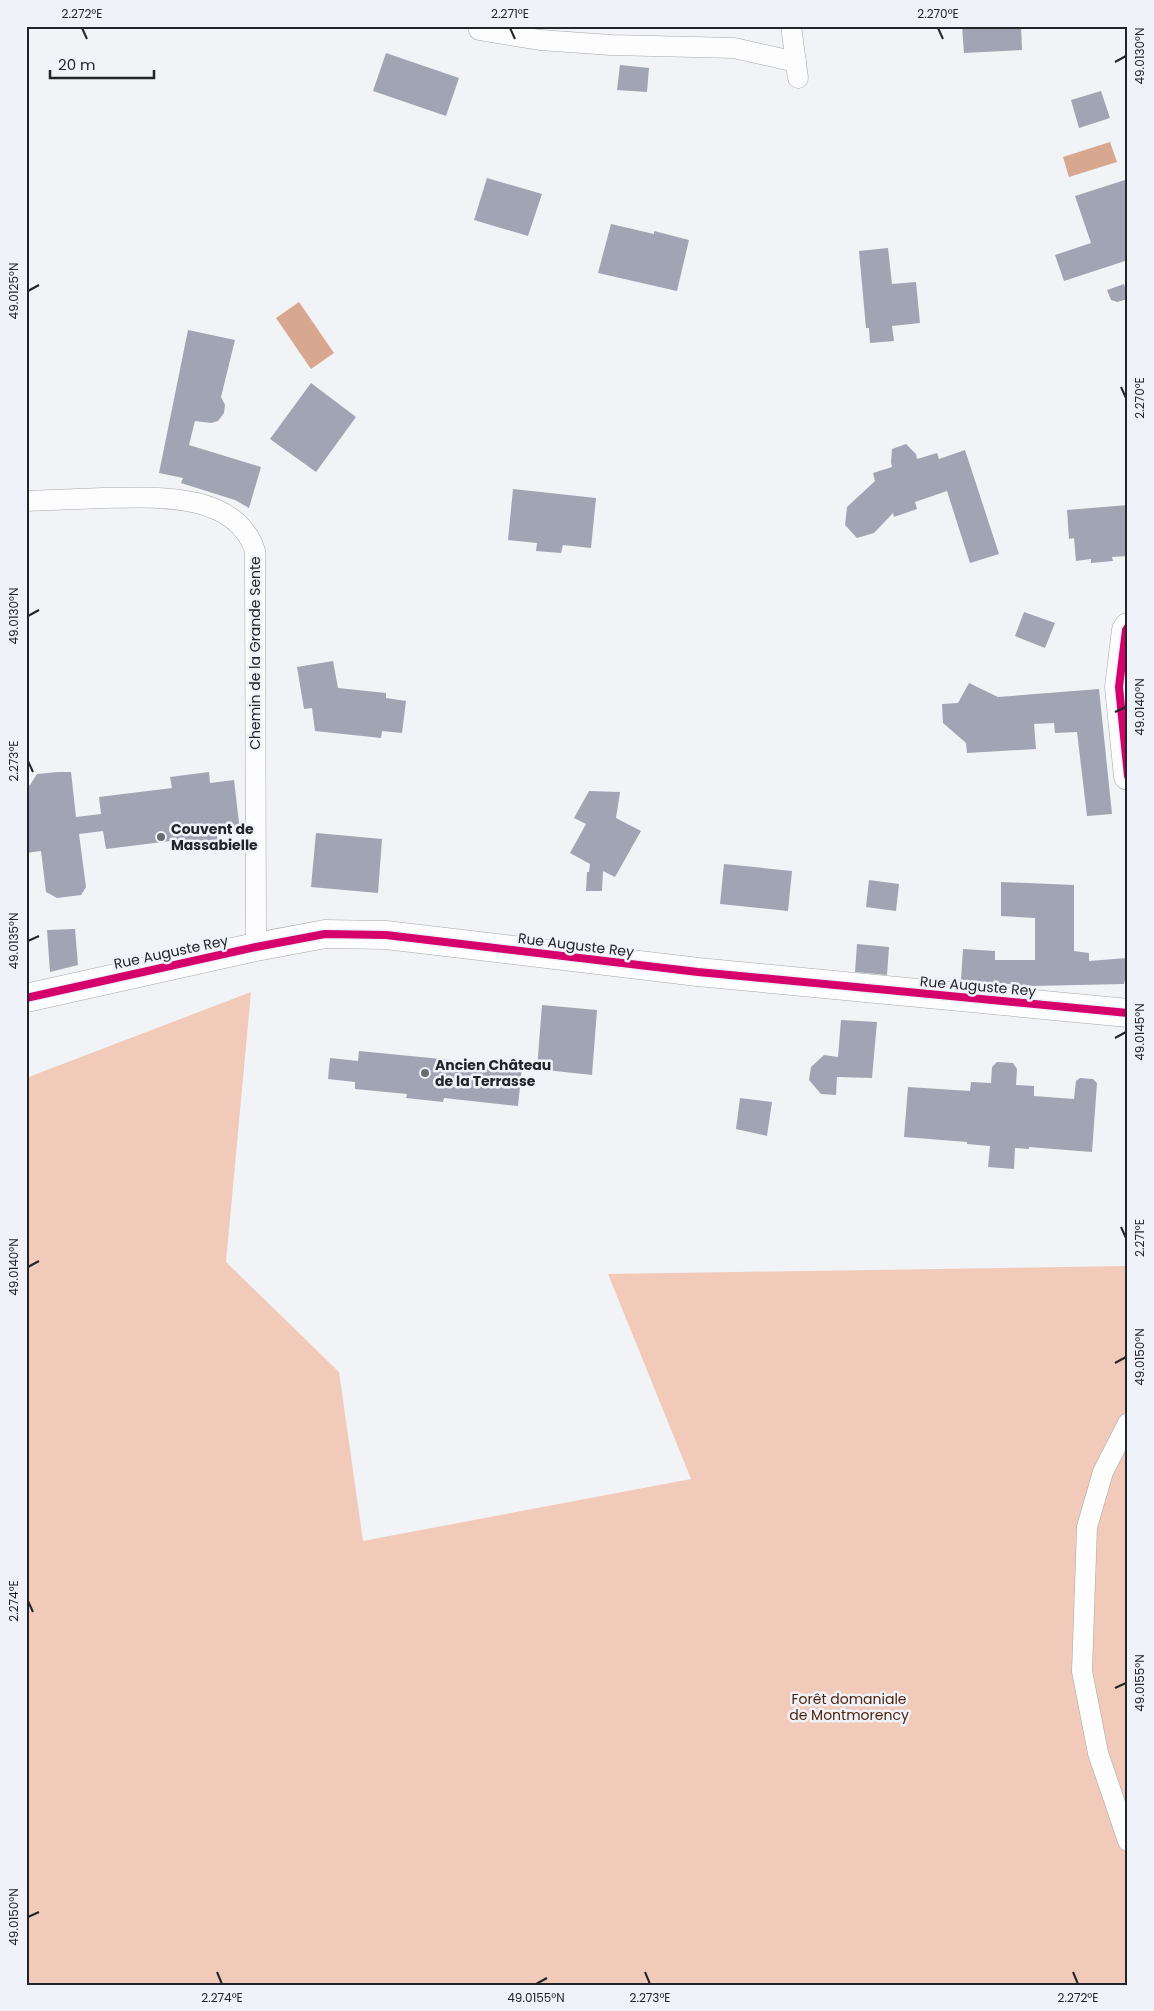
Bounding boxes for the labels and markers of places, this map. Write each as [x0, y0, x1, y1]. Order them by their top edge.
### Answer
place label: Couvent de Massabielle [171, 819, 258, 855]
marker: Couvent de Massabielle [155, 831, 167, 843]
place label: Ancien Château de la Terrasse [435, 1055, 551, 1091]
marker: Ancien Château de la Terrasse [419, 1067, 431, 1079]

